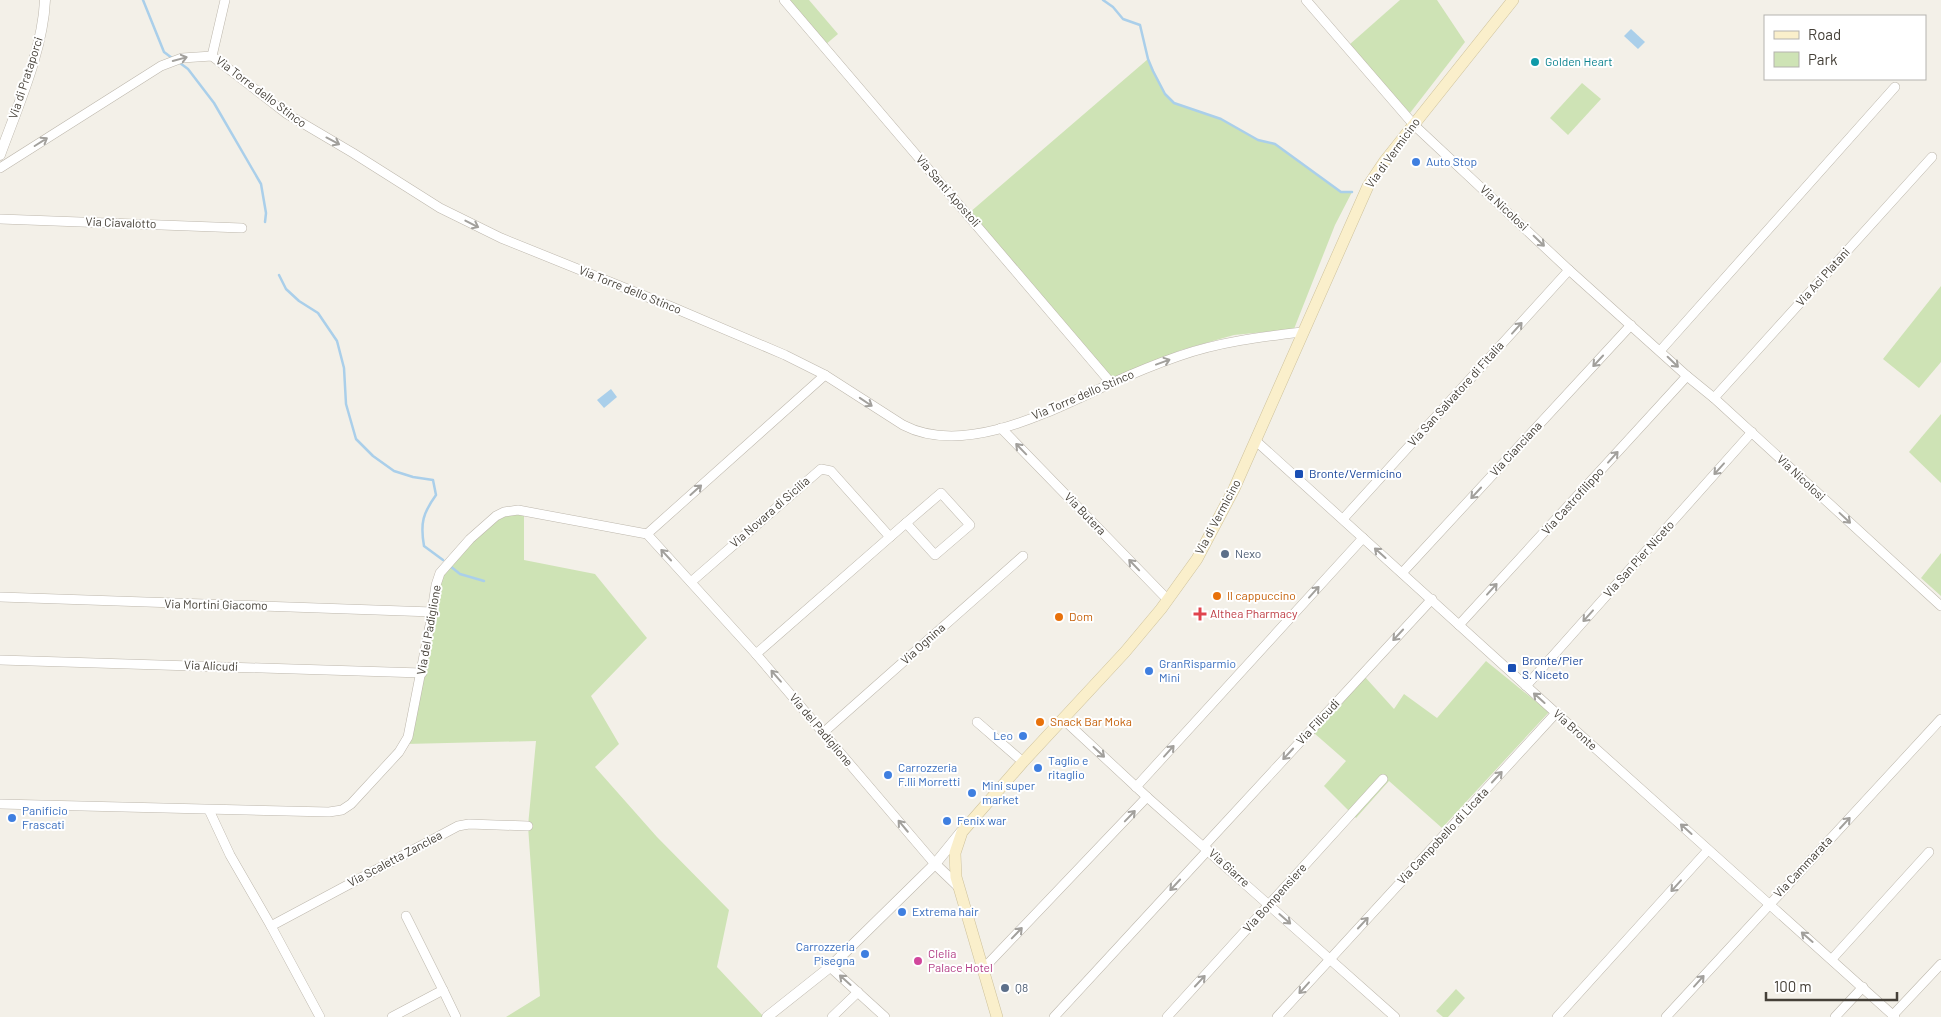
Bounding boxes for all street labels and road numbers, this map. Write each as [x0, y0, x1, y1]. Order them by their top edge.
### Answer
street label: Via di Prataporci [5, 35, 45, 120]
street label: Via Torre dello Stinco [214, 53, 310, 130]
street label: Via di Vermicino [1362, 115, 1422, 190]
street label: Via Santi Apostoli [914, 152, 984, 229]
street label: Via Nicolosi [1478, 181, 1532, 233]
street label: Via Ciavalotto [85, 214, 157, 230]
street label: Via Aci Platani [1792, 244, 1852, 308]
street label: Via Torre dello Stinco [577, 262, 684, 316]
street label: Via San Salvatore di Fitalia [1404, 338, 1506, 449]
street label: Via Torre dello Stinco [1029, 366, 1136, 422]
street label: Via Cianciana [1486, 418, 1544, 479]
street label: Via Nicolosi [1775, 451, 1829, 503]
street label: Via Castrofilippo [1538, 464, 1606, 537]
street label: Via Novara di Sicilia [727, 473, 812, 550]
street label: Via di Vermicino [1191, 477, 1243, 557]
street label: Via Butera [1062, 489, 1109, 537]
street label: Via San Pier Niceto [1600, 517, 1676, 600]
street label: Via del Padiglione [413, 584, 443, 676]
street label: Via Mortini Giacomo [164, 596, 268, 612]
street label: Via Ognina [897, 620, 947, 667]
street label: Via Alicudi [184, 657, 238, 673]
street label: Via del Padiglione [787, 690, 856, 769]
street label: Via Filicudi [1293, 696, 1342, 747]
street label: Via Bronte [1551, 706, 1600, 753]
street label: Via Campobello di Licata [1394, 784, 1491, 887]
street label: Via Scaletta Zanclea [345, 827, 444, 889]
street label: Via Cammarata [1770, 833, 1834, 900]
street label: Via Giarre [1206, 845, 1253, 889]
street label: Via Bompensiere [1240, 860, 1309, 935]

